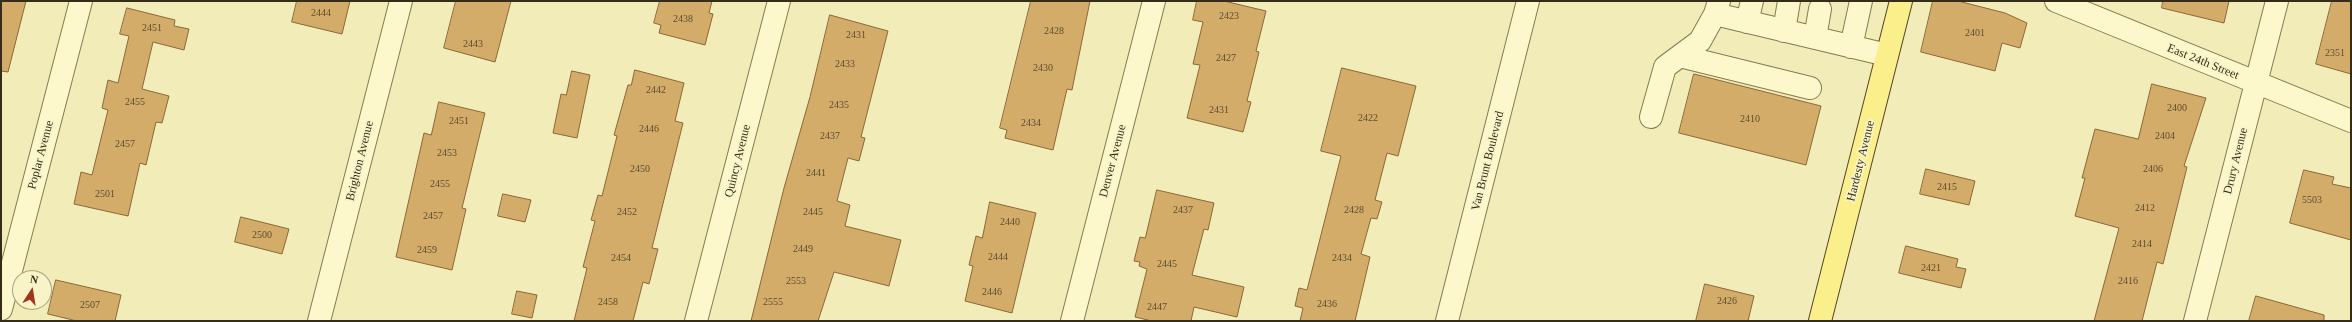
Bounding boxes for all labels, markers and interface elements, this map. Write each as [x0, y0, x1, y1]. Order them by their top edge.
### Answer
house number: 2444 [311, 7, 331, 19]
house number: 2423 [1219, 10, 1239, 22]
house number: 2438 [673, 13, 693, 25]
house number: 2451 [142, 22, 162, 34]
house number: 2428 [1044, 25, 1064, 37]
house number: 2401 [1965, 27, 1985, 39]
house number: 2431 [846, 29, 866, 41]
house number: 2443 [463, 38, 483, 50]
street label: East 24th Street [2165, 41, 2241, 83]
house number: 2351 [2325, 47, 2345, 59]
house number: 2427 [1216, 52, 1236, 64]
house number: 2433 [835, 58, 855, 70]
house number: 2430 [1033, 62, 1053, 74]
house number: 2442 [646, 84, 666, 96]
house number: 2455 [125, 96, 145, 108]
house number: 2435 [829, 99, 849, 111]
house number: 2400 [2167, 102, 2187, 114]
house number: 2431 [1209, 104, 1229, 116]
street label: Van Brunt Boulevard [1469, 110, 1507, 212]
house number: 2422 [1358, 112, 1378, 124]
house number: 2410 [1740, 113, 1760, 125]
house number: 2451 [449, 115, 469, 127]
house number: 2434 [1021, 117, 1041, 129]
street label: Poplar Avenue [25, 119, 57, 191]
street label: Brighton Avenue [343, 119, 377, 203]
street label: Hardesty Avenue [1844, 119, 1878, 203]
house number: 2446 [639, 123, 659, 135]
street label: Quincy Avenue [722, 123, 754, 199]
street label: Denver Avenue [1096, 123, 1130, 199]
street label: Drury Avenue [2221, 126, 2251, 196]
house number: 2437 [820, 130, 840, 142]
house number: 2404 [2155, 130, 2175, 142]
house number: 2457 [115, 138, 135, 150]
house number: 2453 [437, 147, 457, 159]
house number: 2450 [630, 163, 650, 175]
house number: 2406 [2143, 163, 2163, 175]
house number: 2441 [806, 167, 826, 179]
house number: 2455 [430, 178, 450, 190]
house number: 2415 [1937, 181, 1957, 193]
house number: 2501 [95, 188, 115, 200]
house number: 5503 [2302, 194, 2322, 206]
house number: 2412 [2135, 202, 2155, 214]
house number: 2437 [1173, 204, 1193, 216]
house number: 2428 [1344, 204, 1364, 216]
house number: 2452 [617, 206, 637, 218]
house number: 2445 [803, 206, 823, 218]
house number: 2457 [423, 210, 443, 222]
house number: 2440 [1000, 216, 1020, 228]
house number: 2500 [252, 229, 272, 241]
house number: 2414 [2132, 238, 2152, 250]
house number: 2449 [793, 243, 813, 255]
house number: 2459 [417, 244, 437, 256]
house number: 2444 [988, 251, 1008, 263]
house number: 2454 [611, 252, 631, 264]
house number: 2434 [1332, 252, 1352, 264]
house number: 2445 [1157, 258, 1177, 270]
house number: 2421 [1921, 262, 1941, 274]
north arrow [12, 270, 52, 310]
text: N [29, 273, 39, 286]
house number: 2553 [786, 275, 806, 287]
house number: 2416 [2118, 275, 2138, 287]
house number: 2446 [982, 286, 1002, 298]
house number: 2426 [1717, 295, 1737, 307]
house number: 2458 [598, 296, 618, 308]
house number: 2555 [763, 296, 783, 308]
house number: 2436 [1317, 298, 1337, 310]
house number: 2507 [80, 299, 100, 311]
house number: 2447 [1147, 301, 1167, 313]

